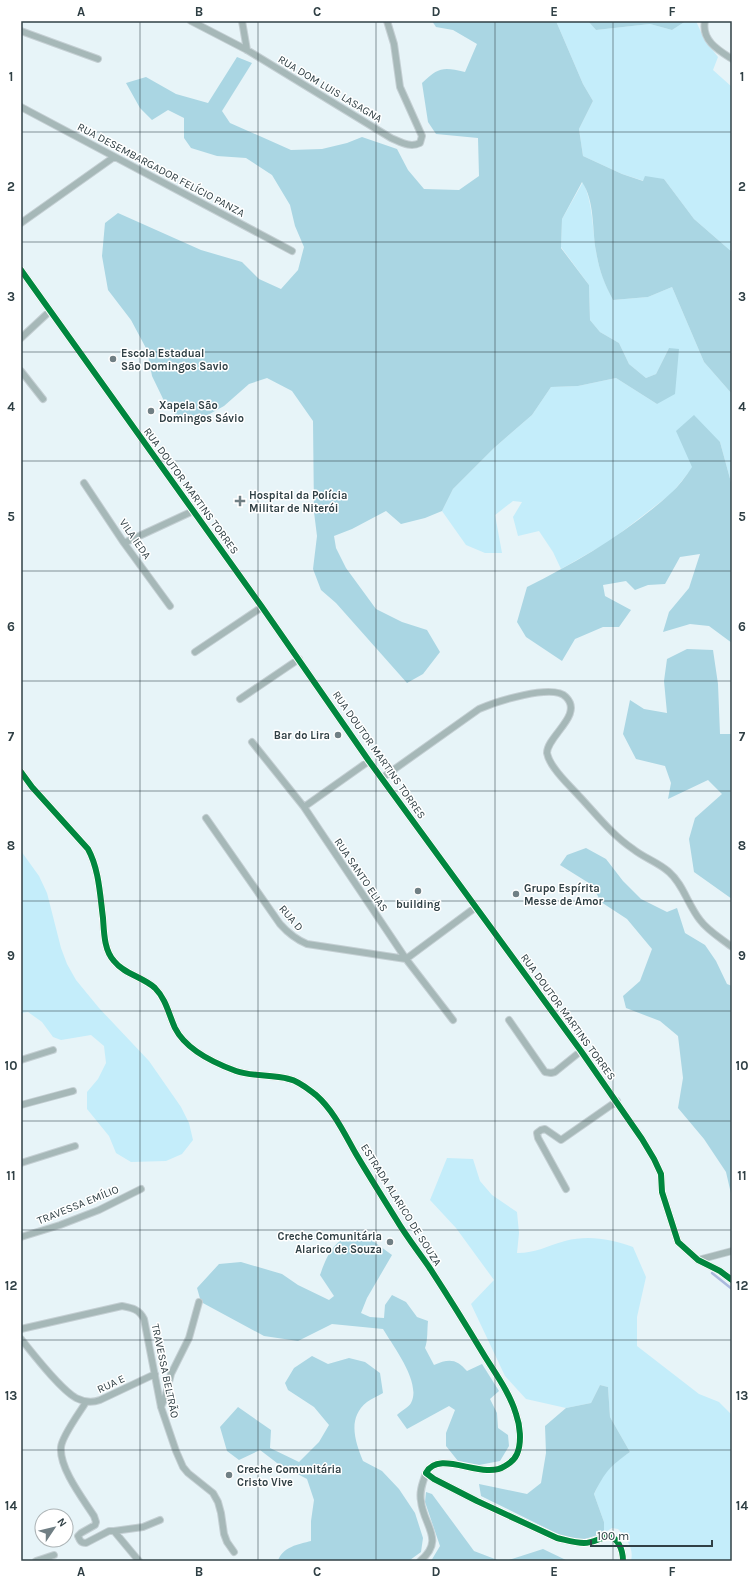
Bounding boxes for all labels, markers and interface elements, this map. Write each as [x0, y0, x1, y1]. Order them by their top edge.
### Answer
text: A [77, 4, 85, 19]
text: B [195, 4, 203, 19]
text: C [313, 4, 321, 19]
text: D [432, 4, 441, 19]
text: E [550, 4, 558, 19]
text: F [668, 4, 676, 19]
street label: RUA DOM LUIS LASAGNA [276, 53, 385, 126]
text: 1 [9, 69, 13, 84]
text: 1 [740, 69, 744, 84]
street label: RUA DESEMBARGADOR FELÍCIO PANZA [75, 118, 248, 220]
text: 2 [7, 179, 15, 194]
text: 2 [738, 179, 746, 194]
text: 3 [7, 289, 15, 304]
text: 3 [738, 289, 746, 304]
place label: Escola Estadual São Domingos Savio [121, 347, 228, 373]
marker: Escola Estadual São Domingos Savio [108, 354, 118, 364]
text: 4 [7, 399, 15, 414]
place label: Xapela São Domingos Sávio [159, 399, 244, 425]
text: 4 [738, 399, 746, 414]
marker: Xapela São Domingos Sávio [146, 406, 156, 416]
street label: RUA DOUTOR MARTINS TORRES [141, 425, 241, 557]
place label: Hospital da Polícia Militar de Niterói [249, 489, 347, 515]
marker: Hospital da Polícia Militar de Niterói [234, 495, 246, 507]
text: 5 [7, 509, 15, 524]
text: 5 [738, 509, 746, 524]
street label: VILA IEDA [116, 516, 154, 562]
text: 6 [7, 619, 15, 634]
text: 6 [738, 619, 746, 634]
street label: RUA DOUTOR MARTINS TORRES [330, 689, 428, 821]
text: 7 [8, 729, 15, 744]
place label: Bar do Lira [274, 729, 330, 742]
text: 7 [739, 729, 746, 744]
marker: Bar do Lira [333, 730, 343, 740]
street label: RUA SANTO ELIAS [332, 836, 390, 914]
text: 8 [7, 838, 15, 853]
text: 8 [738, 838, 746, 853]
place label: Grupo Espírita Messe de Amor [524, 882, 604, 908]
marker: building [413, 886, 423, 896]
marker: Grupo Espírita Messe de Amor [511, 889, 521, 899]
place label: building [396, 898, 441, 911]
street label: RUA D [276, 902, 306, 934]
text: 9 [7, 948, 15, 963]
text: 9 [738, 948, 746, 963]
street label: RUA DOUTOR MARTINS TORRES [518, 951, 618, 1083]
text: 10 [5, 1058, 17, 1073]
text: 10 [736, 1058, 748, 1073]
street label: ESTRADA ALARICO DE SOUZA [358, 1142, 444, 1269]
text: 11 [6, 1168, 16, 1183]
text: 11 [737, 1168, 747, 1183]
street label: TRAVESSA EMÍLIO [35, 1181, 121, 1227]
place label: Creche Comunitária Alarico de Souza [277, 1230, 382, 1256]
marker: Creche Comunitária Alarico de Souza [385, 1237, 395, 1247]
text: 12 [5, 1278, 17, 1293]
text: 12 [736, 1278, 748, 1293]
street label: TRAVESSA BELTRÃO [149, 1323, 181, 1419]
street label: RUA E [95, 1372, 127, 1396]
text: 13 [5, 1388, 17, 1403]
text: 13 [736, 1388, 748, 1403]
place label: Creche Comunitária Cristo Vive [237, 1463, 342, 1489]
marker: Creche Comunitária Cristo Vive [224, 1470, 234, 1480]
text: 14 [5, 1498, 17, 1513]
text: 14 [736, 1498, 748, 1513]
north arrow [34, 1508, 74, 1548]
text: N [54, 1516, 69, 1530]
scale bar [591, 1522, 712, 1548]
text: 100 m [597, 1529, 629, 1543]
text: A [77, 1564, 85, 1579]
text: B [195, 1564, 203, 1579]
text: C [313, 1564, 321, 1579]
text: D [432, 1564, 441, 1579]
text: E [550, 1564, 558, 1579]
text: F [668, 1564, 676, 1579]

